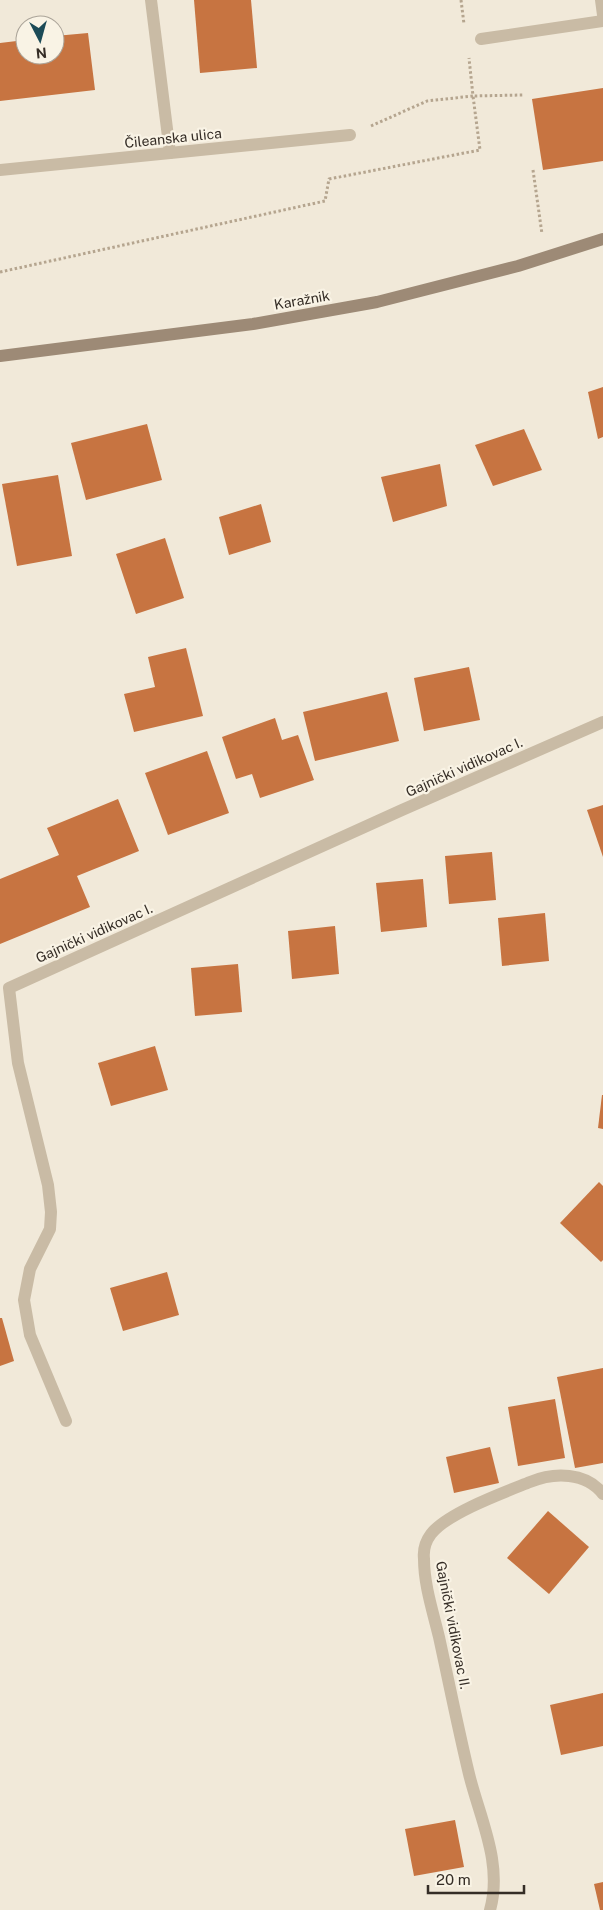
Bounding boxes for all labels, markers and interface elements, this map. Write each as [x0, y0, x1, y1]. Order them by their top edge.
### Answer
north arrow [15, 15, 65, 65]
text: N [35, 44, 48, 61]
street label: Čileanska ulica [123, 124, 222, 151]
street label: Karažnik [273, 287, 331, 313]
street label: Gajnički vidikovac I. [403, 734, 525, 800]
street label: Gajnički vidikovac I. [33, 900, 155, 966]
street label: Gajnički vidikovac II. [433, 1560, 473, 1690]
scale bar [428, 1862, 524, 1894]
text: 20 m [436, 1871, 471, 1888]

